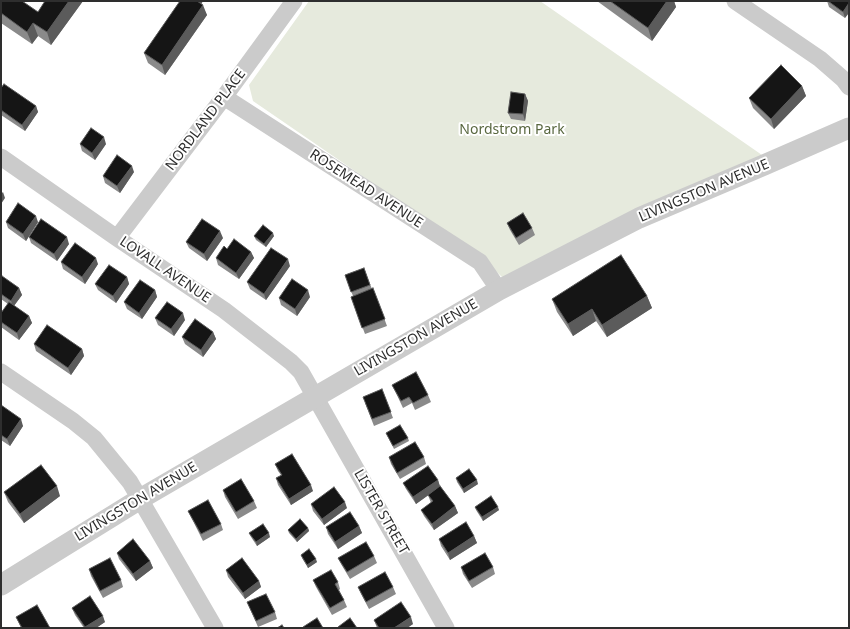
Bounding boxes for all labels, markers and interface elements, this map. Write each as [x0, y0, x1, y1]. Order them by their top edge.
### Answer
street label: NORDLAND PLACE [162, 66, 250, 174]
park label: Nordstrom Park [459, 122, 565, 138]
street label: ROSEMEAD AVENUE [306, 146, 426, 232]
street label: LIVINGSTON AVENUE [636, 156, 772, 226]
street label: LOVALL AVENUE [116, 233, 214, 307]
street label: LIVINGSTON AVENUE [351, 296, 481, 380]
street label: LIVINGSTON AVENUE [72, 459, 200, 545]
street label: LISTER STREET [350, 467, 412, 557]

